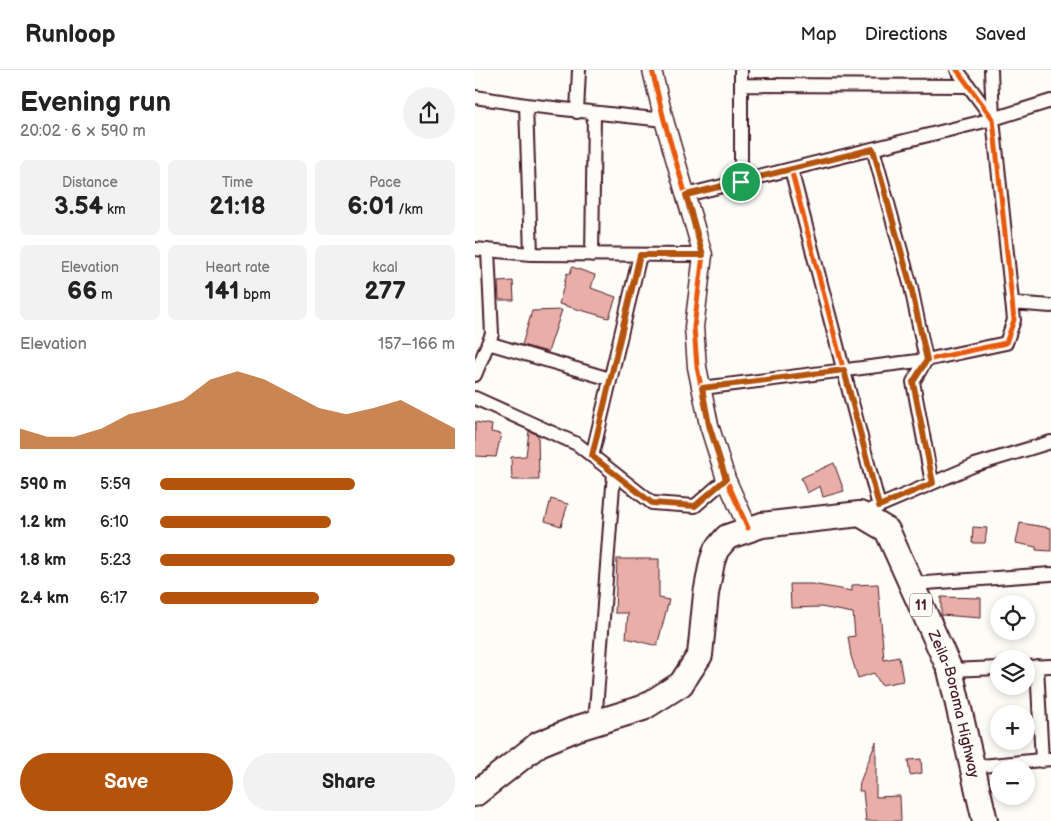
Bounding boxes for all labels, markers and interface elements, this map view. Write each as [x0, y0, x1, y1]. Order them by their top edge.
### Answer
text: Runloop [25, 20, 115, 49]
text: Map [801, 24, 837, 45]
text: Directions [865, 24, 947, 45]
text: Saved [975, 24, 1026, 45]
text: Evening run [20, 86, 171, 119]
button: share [403, 87, 455, 139]
text: 20:02 · 6 × 590 m [20, 122, 146, 141]
pin [720, 161, 762, 203]
icon: arrive [727, 168, 755, 196]
text: Distance [62, 174, 118, 191]
text: Time [222, 174, 253, 191]
text: Pace [369, 174, 401, 191]
text: 3.54 [54, 191, 103, 222]
text: 21:18 [209, 191, 266, 222]
text: 6:01 [347, 191, 395, 222]
text: km [103, 201, 126, 218]
text: /km [395, 201, 423, 218]
text: Elevation [61, 259, 119, 276]
text: Heart rate [205, 259, 270, 276]
text: kcal [373, 259, 398, 276]
text: 66 [67, 276, 97, 307]
text: 141 [204, 276, 239, 307]
text: 277 [364, 276, 406, 307]
text: m [97, 286, 113, 303]
text: bpm [239, 286, 271, 303]
text: Elevation [20, 335, 87, 354]
text: 157–166 m [378, 335, 455, 354]
text: 590 m [20, 475, 67, 494]
text: 5:59 [100, 475, 131, 494]
text: 1.2 km [20, 513, 66, 532]
text: 6:10 [100, 513, 129, 532]
text: 1.8 km [20, 551, 66, 570]
text: 5:23 [100, 551, 131, 570]
text: 2.4 km [20, 589, 69, 608]
text: 6:17 [100, 589, 127, 608]
road number: 11 [910, 594, 932, 616]
map controls [990, 595, 1035, 805]
button: locate [990, 595, 1035, 640]
street label: Zeila-Borama Highway [923, 627, 984, 780]
button: layers [990, 650, 1035, 695]
button: + [990, 705, 1035, 750]
button: Save [20, 753, 233, 811]
button: Share [243, 753, 455, 811]
button: − [990, 760, 1035, 805]

